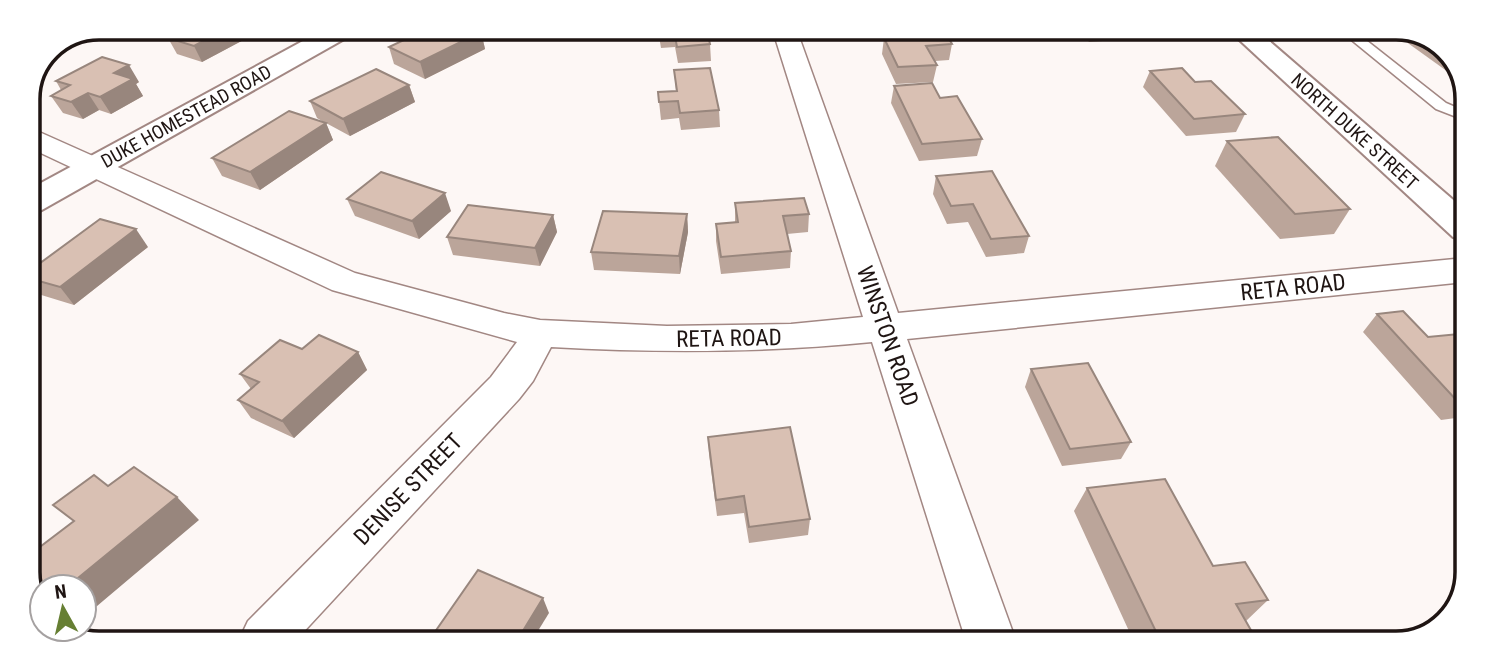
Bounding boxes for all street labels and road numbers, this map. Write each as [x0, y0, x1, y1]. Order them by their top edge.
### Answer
street label: DUKE HOMESTEAD ROAD [97, 60, 275, 173]
street label: NORTH DUKE STREET [1286, 68, 1423, 195]
street label: WINSTON ROAD [851, 262, 924, 410]
street label: RETA ROAD [1239, 269, 1347, 306]
street label: RETA ROAD [676, 324, 782, 353]
street label: DENISE STREET [349, 428, 468, 551]

